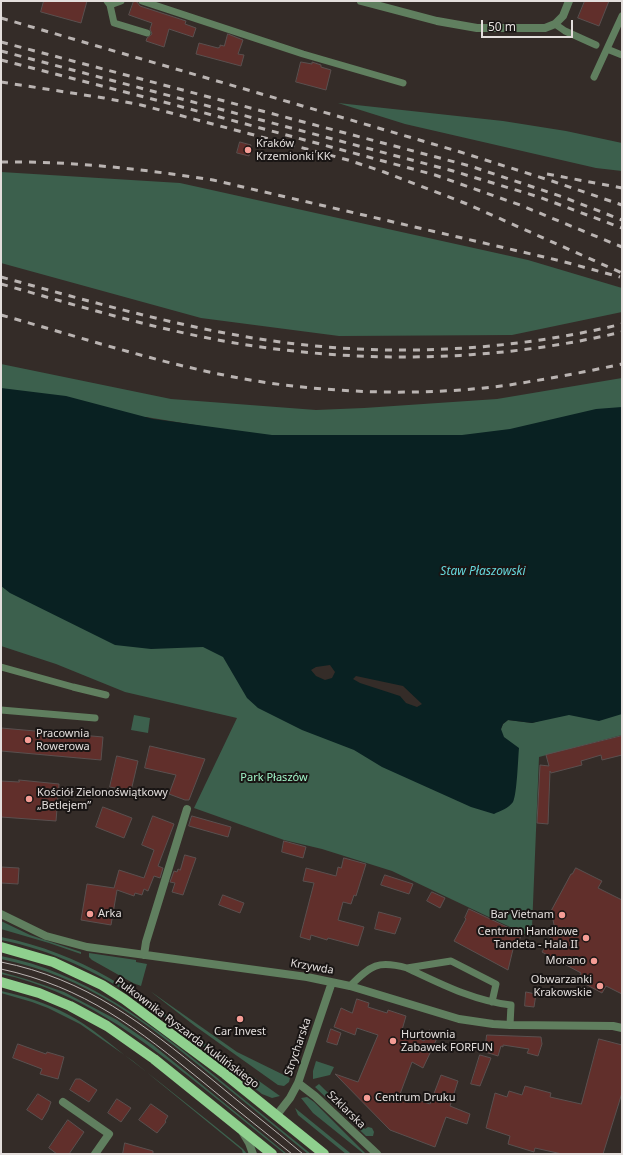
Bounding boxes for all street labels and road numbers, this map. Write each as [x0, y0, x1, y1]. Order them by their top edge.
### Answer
street label: Krzywda [289, 957, 335, 977]
street label: Pułkownika Ryszarda Kuklińskiego [113, 975, 261, 1091]
street label: Strycharska [282, 1016, 314, 1078]
street label: Szklarska [324, 1089, 368, 1131]

